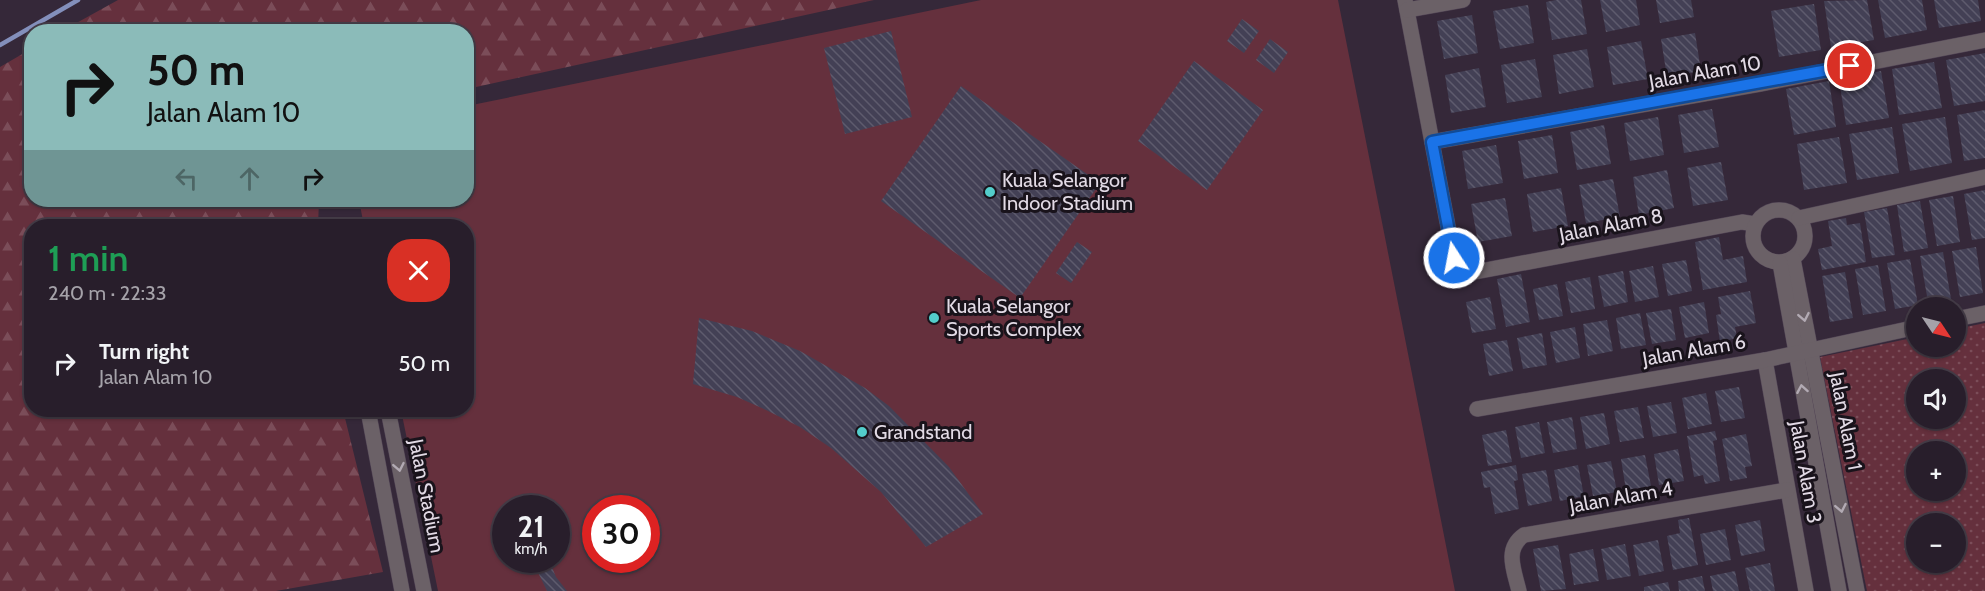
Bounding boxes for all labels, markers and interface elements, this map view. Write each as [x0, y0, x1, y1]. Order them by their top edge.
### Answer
pin [1824, 40, 1875, 91]
text: 50 m [147, 44, 245, 96]
icon: right [48, 48, 126, 126]
icon: arrive [1833, 49, 1866, 82]
street label: Jalan Alam 10 [1646, 50, 1763, 94]
text: Jalan Alam 10 [147, 96, 300, 129]
icon: left [170, 162, 203, 195]
icon: ahead [233, 162, 266, 195]
icon: right [296, 162, 329, 195]
place label: Kuala Selangor Indoor Stadium [1002, 168, 1133, 215]
marker: Kuala Selangor Indoor Stadium [983, 185, 997, 199]
street label: Jalan Alam 8 [1556, 203, 1665, 247]
position arrow [1422, 226, 1486, 290]
text: 1 min [48, 236, 128, 280]
button: close [387, 239, 450, 302]
text: 240 m · 22:33 [48, 281, 167, 305]
place label: Kuala Selangor Sports Complex [946, 294, 1082, 341]
north arrow [1906, 297, 1966, 357]
map controls [1906, 297, 1966, 573]
marker: Kuala Selangor Sports Complex [927, 311, 941, 325]
one-way arrow [1797, 311, 1810, 321]
street label: Jalan Alam 6 [1640, 329, 1747, 371]
text: Turn right [99, 338, 189, 365]
icon: right [48, 347, 81, 380]
text: 50 m [398, 350, 450, 377]
text: Jalan Alam 10 [99, 365, 213, 389]
street label: Jalan Alam 1 [1825, 369, 1867, 472]
button: sound [1906, 369, 1966, 429]
one-way arrow [1796, 384, 1809, 394]
street label: Jalan Alam 3 [1785, 418, 1827, 525]
place label: Grandstand [874, 420, 972, 444]
marker: Grandstand [855, 425, 869, 439]
street label: Jalan Stadium [404, 436, 450, 555]
button: + [1906, 441, 1966, 501]
one-way arrow [392, 462, 405, 472]
street label: Jalan Alam 4 [1566, 476, 1675, 518]
speed limit sign: 30 [582, 495, 660, 573]
one-way arrow [1834, 503, 1847, 513]
text: 21 [518, 508, 544, 545]
button: − [1906, 513, 1966, 573]
text: km/h [515, 540, 547, 558]

